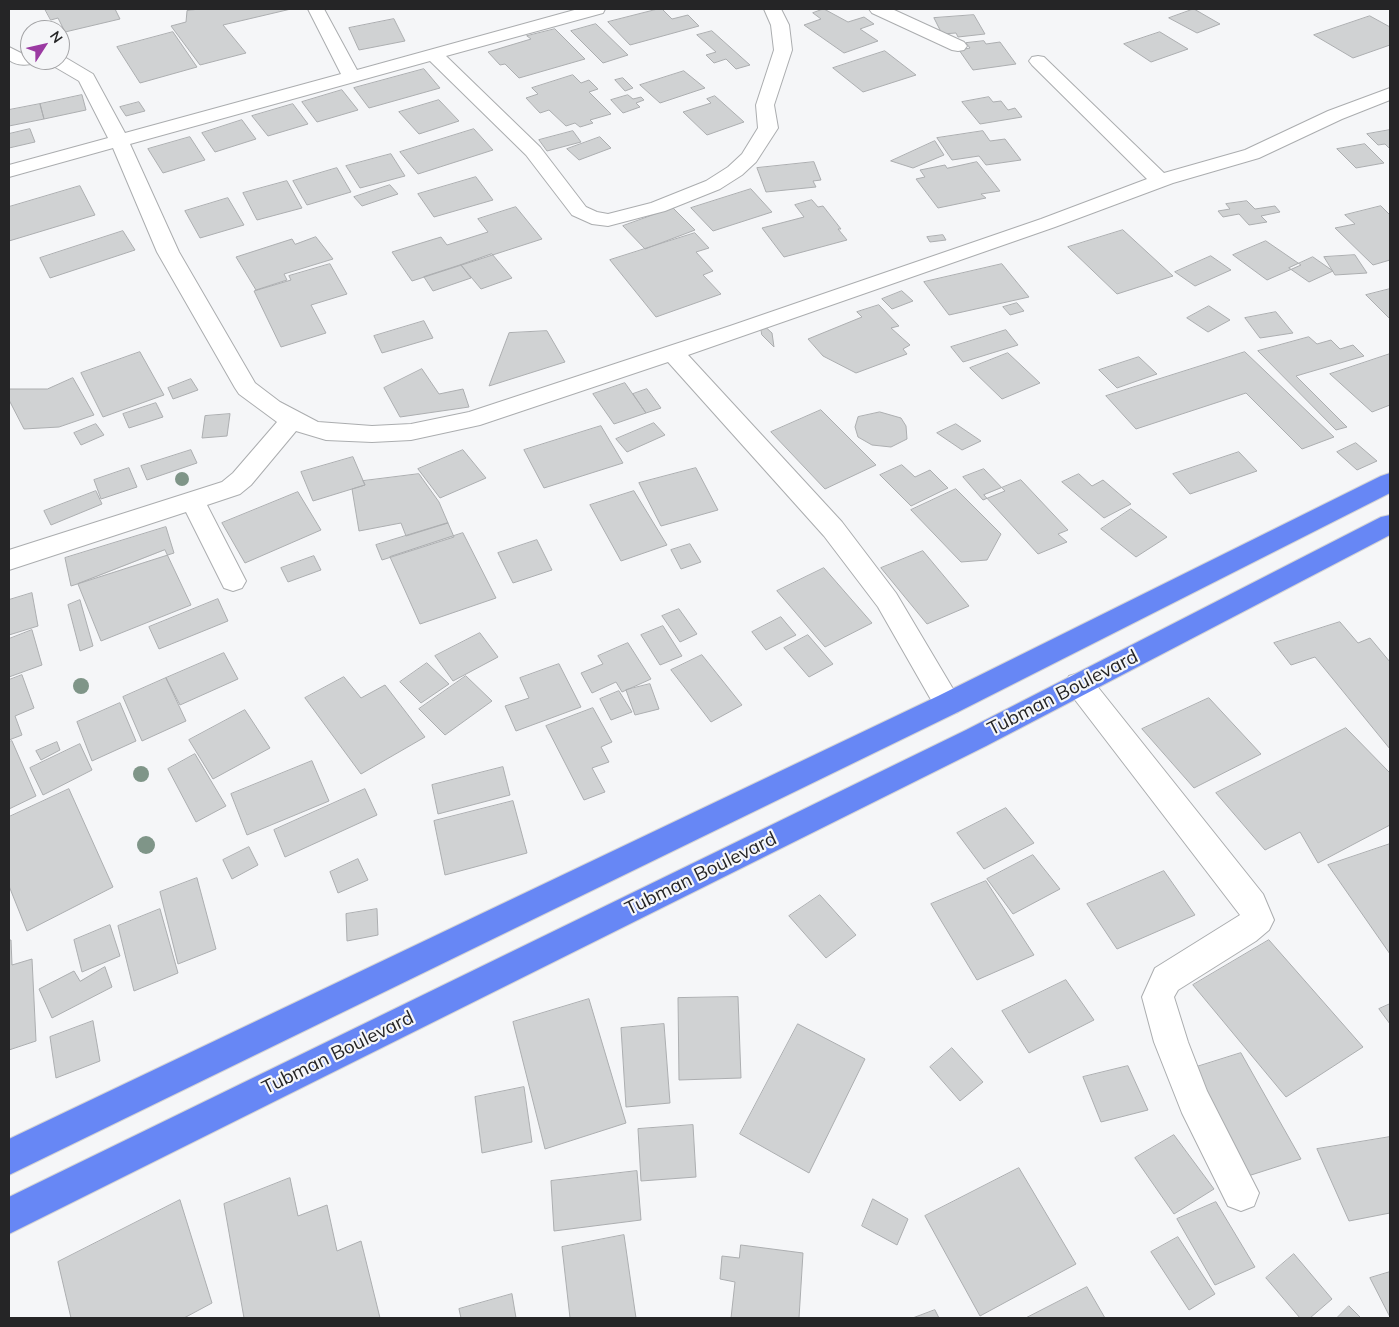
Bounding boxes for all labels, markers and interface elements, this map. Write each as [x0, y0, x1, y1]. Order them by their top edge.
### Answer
north arrow [20, 20, 70, 70]
text: N [46, 27, 67, 46]
street label: Tubman Boulevard [984, 645, 1142, 741]
street label: Tubman Boulevard [622, 827, 780, 921]
street label: Tubman Boulevard [259, 1006, 417, 1100]

